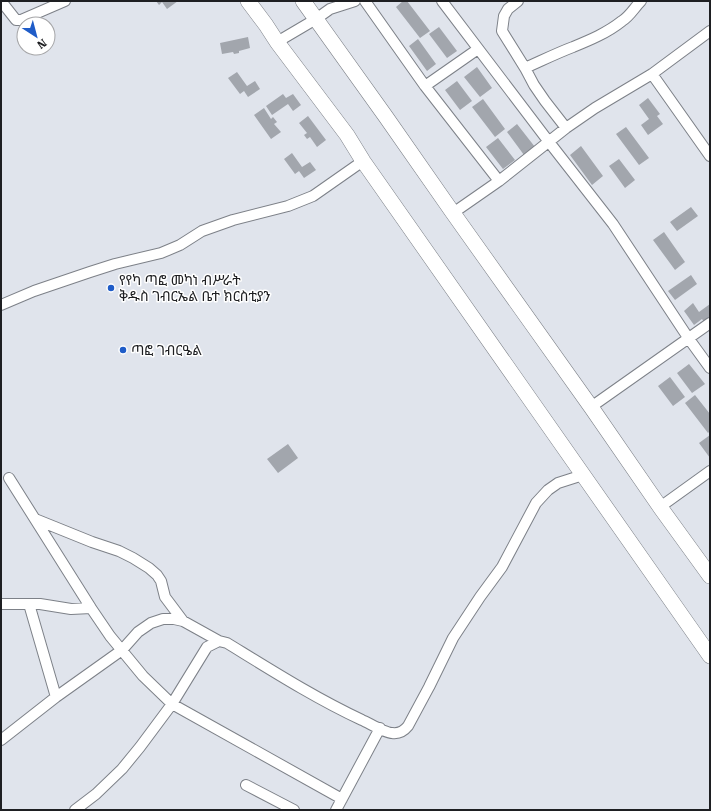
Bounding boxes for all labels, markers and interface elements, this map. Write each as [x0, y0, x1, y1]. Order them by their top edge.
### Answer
north arrow [16, 16, 56, 56]
text: N [34, 36, 49, 52]
place label: የየካ ጣፎ መካነ ብሥራት ቅዱስ ገብርኤል ቤተ ክርስቲያን [119, 272, 271, 304]
marker: የየካ ጣፎ መካነ ብሥራት ቅዱስ ገብርኤል ቤተ ክርስቲያን [106, 283, 116, 293]
place label: ጣፎ ገብርዔል [131, 342, 203, 358]
marker: ጣፎ ገብርዔል [118, 345, 128, 355]

